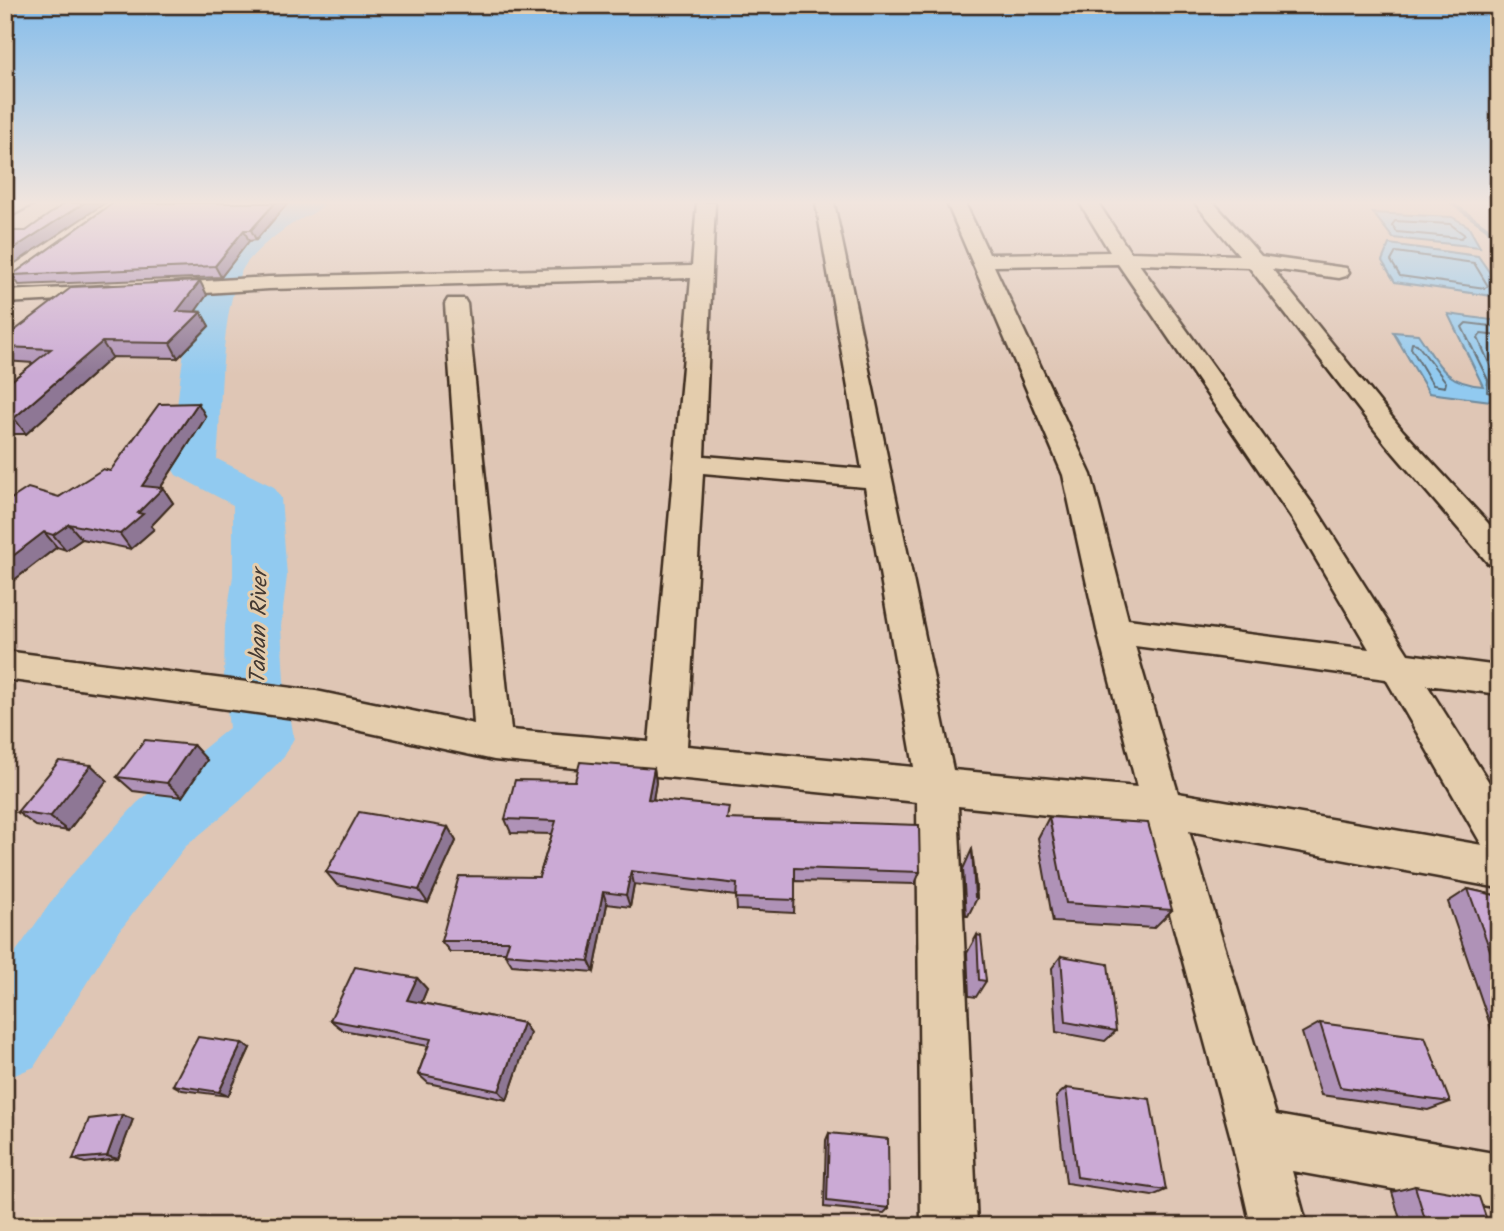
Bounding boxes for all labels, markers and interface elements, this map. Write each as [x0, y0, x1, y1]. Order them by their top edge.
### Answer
water label: Tahan River [241, 565, 279, 684]

